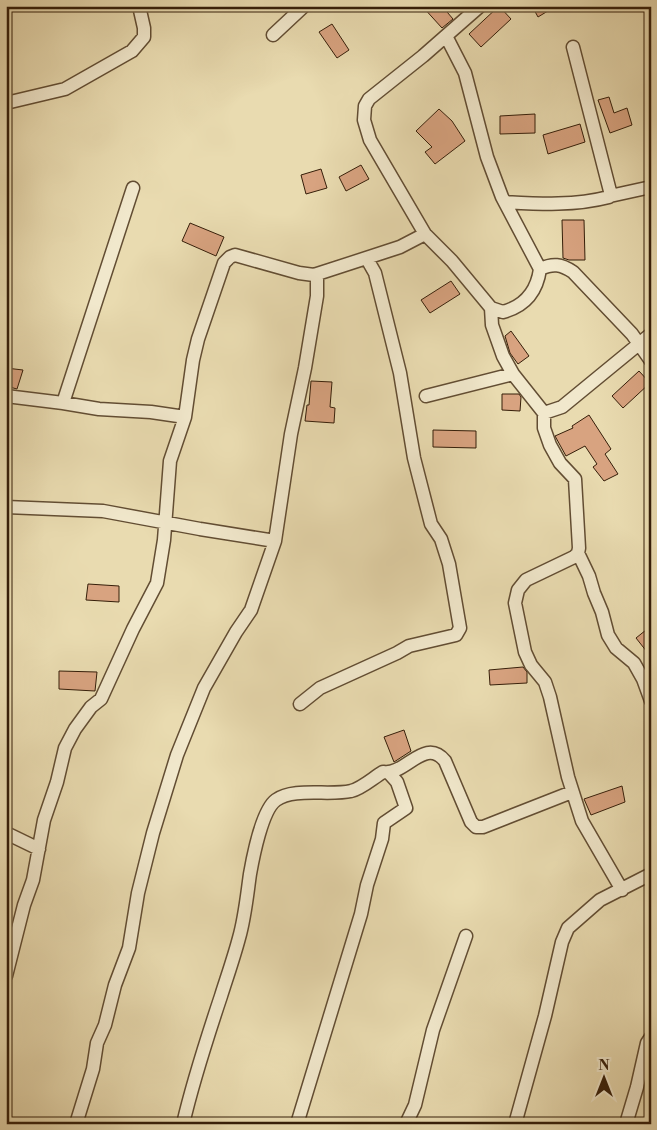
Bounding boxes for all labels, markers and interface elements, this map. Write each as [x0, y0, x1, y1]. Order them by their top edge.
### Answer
north arrow [580, 1052, 630, 1102]
text: N [598, 1057, 610, 1075]

